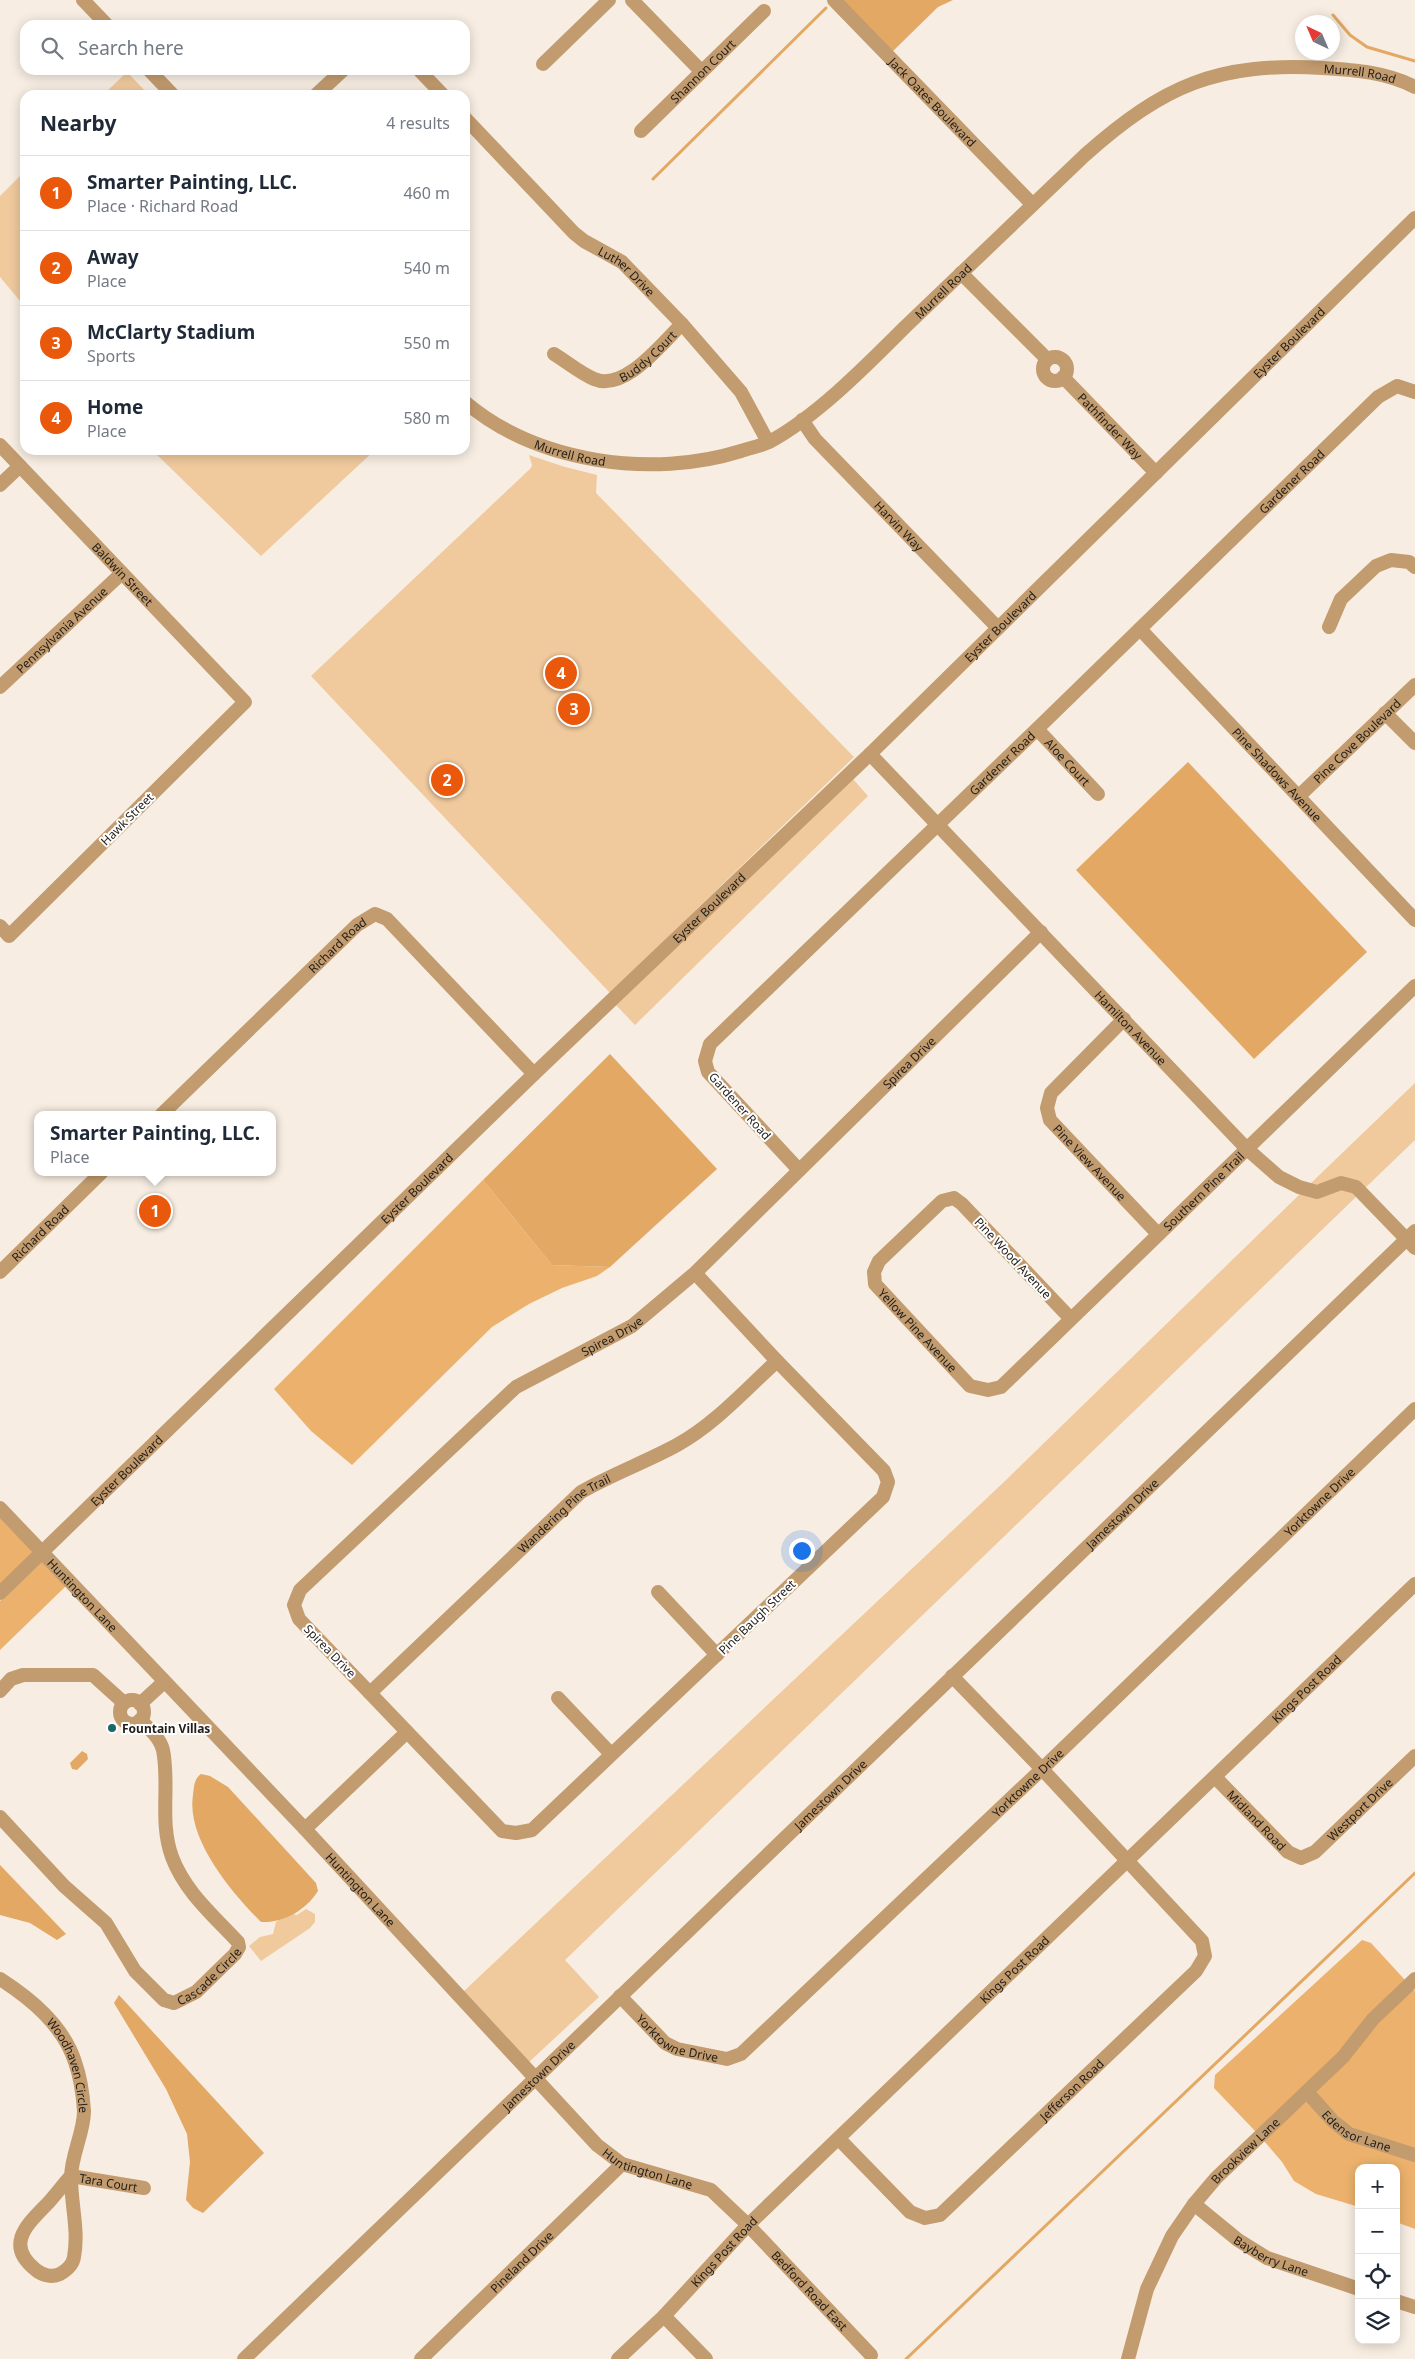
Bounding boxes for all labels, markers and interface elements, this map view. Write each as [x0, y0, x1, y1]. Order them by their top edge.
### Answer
north arrow [1295, 15, 1340, 60]
search box [20, 20, 470, 75]
icon: search [38, 34, 66, 62]
text: Search here [78, 35, 184, 61]
street label: Shannon Court [666, 35, 739, 107]
street label: Jack Oates Boulevard [885, 53, 980, 150]
street label: Murrell Road [1323, 60, 1398, 87]
text: Nearby [40, 109, 116, 137]
text: 4 results [386, 112, 450, 134]
text: Smarter Painting, LLC. [87, 169, 297, 195]
text: 1 [51, 182, 61, 204]
text: 460 m [403, 182, 450, 204]
text: Place · Richard Road [87, 195, 238, 217]
street label: Luther Drive [595, 242, 659, 300]
text: Away [87, 244, 139, 270]
text: 2 [51, 257, 61, 279]
text: 540 m [403, 257, 450, 279]
street label: Murrell Road [911, 259, 975, 322]
text: Place [87, 270, 127, 292]
street label: Eyster Boulevard [1249, 303, 1329, 381]
text: McClarty Stadium [87, 319, 255, 345]
street label: Buddy Court [616, 326, 680, 386]
text: 3 [51, 332, 61, 354]
text: 550 m [403, 332, 450, 354]
text: Sports [87, 345, 135, 367]
street label: Pathfinder Way [1074, 389, 1147, 463]
text: Home [87, 394, 143, 420]
text: 4 [51, 407, 61, 429]
text: 580 m [403, 407, 450, 429]
text: Place [87, 420, 127, 442]
street label: Murrell Road [532, 435, 607, 470]
street label: Gardener Road [1255, 445, 1328, 517]
street label: Harvin Way [871, 497, 928, 555]
street label: Baldwin Street [88, 538, 158, 610]
street label: Pennsylvania Avenue [12, 583, 111, 677]
street label: Eyster Boulevard [960, 587, 1040, 665]
pin: 4 [545, 654, 577, 692]
pin: 3 [558, 690, 590, 728]
street label: Pine Cove Boulevard [1309, 695, 1404, 787]
street label: Pine Shadows Avenue [1229, 724, 1326, 825]
street label: Gardener Road [965, 727, 1038, 799]
street label: Aloe Court [1041, 734, 1095, 790]
pin: 2 [431, 761, 463, 799]
street label: Hawk Street [97, 788, 158, 849]
street label: Eyster Boulevard [669, 869, 749, 946]
street label: Richard Road [304, 913, 369, 977]
street label: Hamilton Avenue [1091, 986, 1171, 1069]
street label: Spirea Drive [879, 1032, 939, 1092]
street label: Gardener Road [705, 1069, 775, 1143]
popup [34, 1111, 276, 1176]
text: Smarter Painting, LLC. [50, 1120, 260, 1146]
street label: Pine View Avenue [1050, 1120, 1130, 1204]
text: Place [50, 1146, 89, 1168]
street label: Southern Pine Trail [1159, 1148, 1248, 1234]
street label: Eyster Boulevard [377, 1149, 457, 1227]
pin: 1 [139, 1192, 171, 1230]
street label: Richard Road [7, 1201, 73, 1265]
street label: Pine Wood Avenue [971, 1214, 1055, 1303]
street label: Yellow Pine Avenue [875, 1285, 961, 1376]
street label: Spirea Drive [578, 1312, 646, 1360]
street label: Eyster Boulevard [86, 1431, 166, 1509]
street label: Yorktowne Drive [1280, 1463, 1359, 1540]
street label: Wandering Pine Trail [514, 1470, 613, 1557]
street label: Jamestown Drive [1081, 1474, 1162, 1553]
your location [789, 1538, 815, 1564]
street label: Huntington Lane [44, 1555, 122, 1636]
street label: Pine Baugh Street [715, 1575, 800, 1658]
street label: Spirea Drive [300, 1621, 360, 1682]
street label: Kings Post Road [1268, 1651, 1345, 1726]
place label: Fountain Villas [122, 1720, 210, 1737]
marker: Fountain Villas [106, 1722, 118, 1734]
street label: Yorktowne Drive [988, 1744, 1067, 1821]
street label: Jamestown Drive [789, 1755, 870, 1834]
street label: Westport Drive [1323, 1774, 1396, 1845]
street label: Midland Road [1224, 1786, 1290, 1854]
street label: Huntington Lane [322, 1849, 400, 1930]
street label: Kings Post Road [976, 1932, 1053, 2007]
street label: Cascade Circle [174, 1945, 245, 2009]
street label: Yorktowne Drive [633, 2010, 720, 2066]
street label: Woodhaven Circle [43, 2014, 93, 2114]
street label: Jamestown Drive [498, 2036, 579, 2115]
street label: Jefferson Road [1035, 2055, 1107, 2125]
street label: Edensor Lane [1318, 2106, 1393, 2155]
street label: Brookview Lane [1207, 2113, 1283, 2187]
street label: Huntington Lane [599, 2144, 695, 2193]
map controls [1355, 2164, 1400, 2344]
button: + [1355, 2164, 1400, 2209]
street label: Tara Court [78, 2169, 139, 2195]
button: − [1355, 2209, 1400, 2254]
street label: Kings Post Road [687, 2212, 761, 2290]
street label: Pineland Drive [486, 2227, 557, 2296]
street label: Bayberry Lane [1231, 2231, 1311, 2280]
street label: Bedford Road East [768, 2247, 852, 2334]
button: locate [1355, 2254, 1400, 2299]
button: layers [1355, 2299, 1400, 2344]

